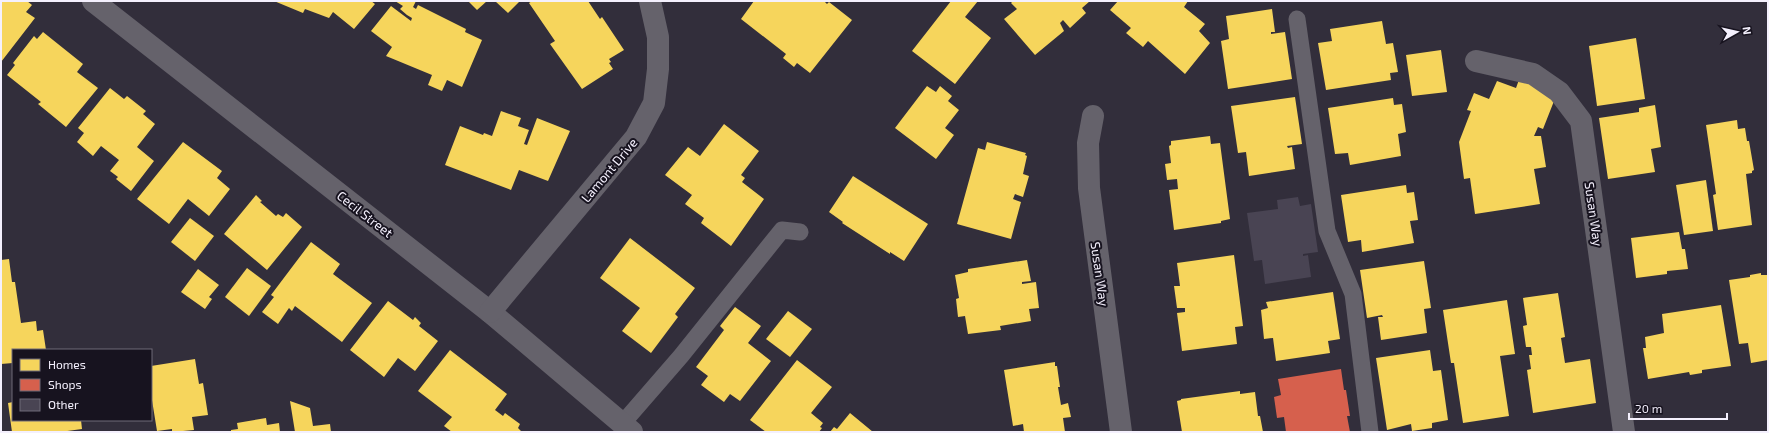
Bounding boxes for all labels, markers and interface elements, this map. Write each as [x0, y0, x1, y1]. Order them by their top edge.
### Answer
north arrow [1717, 12, 1757, 52]
text: N [1740, 26, 1754, 35]
street label: Lamont Drive [578, 135, 640, 205]
street label: Susan Way [1582, 181, 1606, 247]
street label: Cecil Street [334, 187, 396, 241]
street label: Susan Way [1088, 241, 1112, 307]
legend [12, 349, 152, 421]
text: Homes [48, 357, 86, 371]
text: Shops [48, 377, 82, 391]
scale bar [1629, 395, 1727, 421]
text: Other [48, 397, 79, 411]
text: 20 m [1635, 401, 1662, 415]

